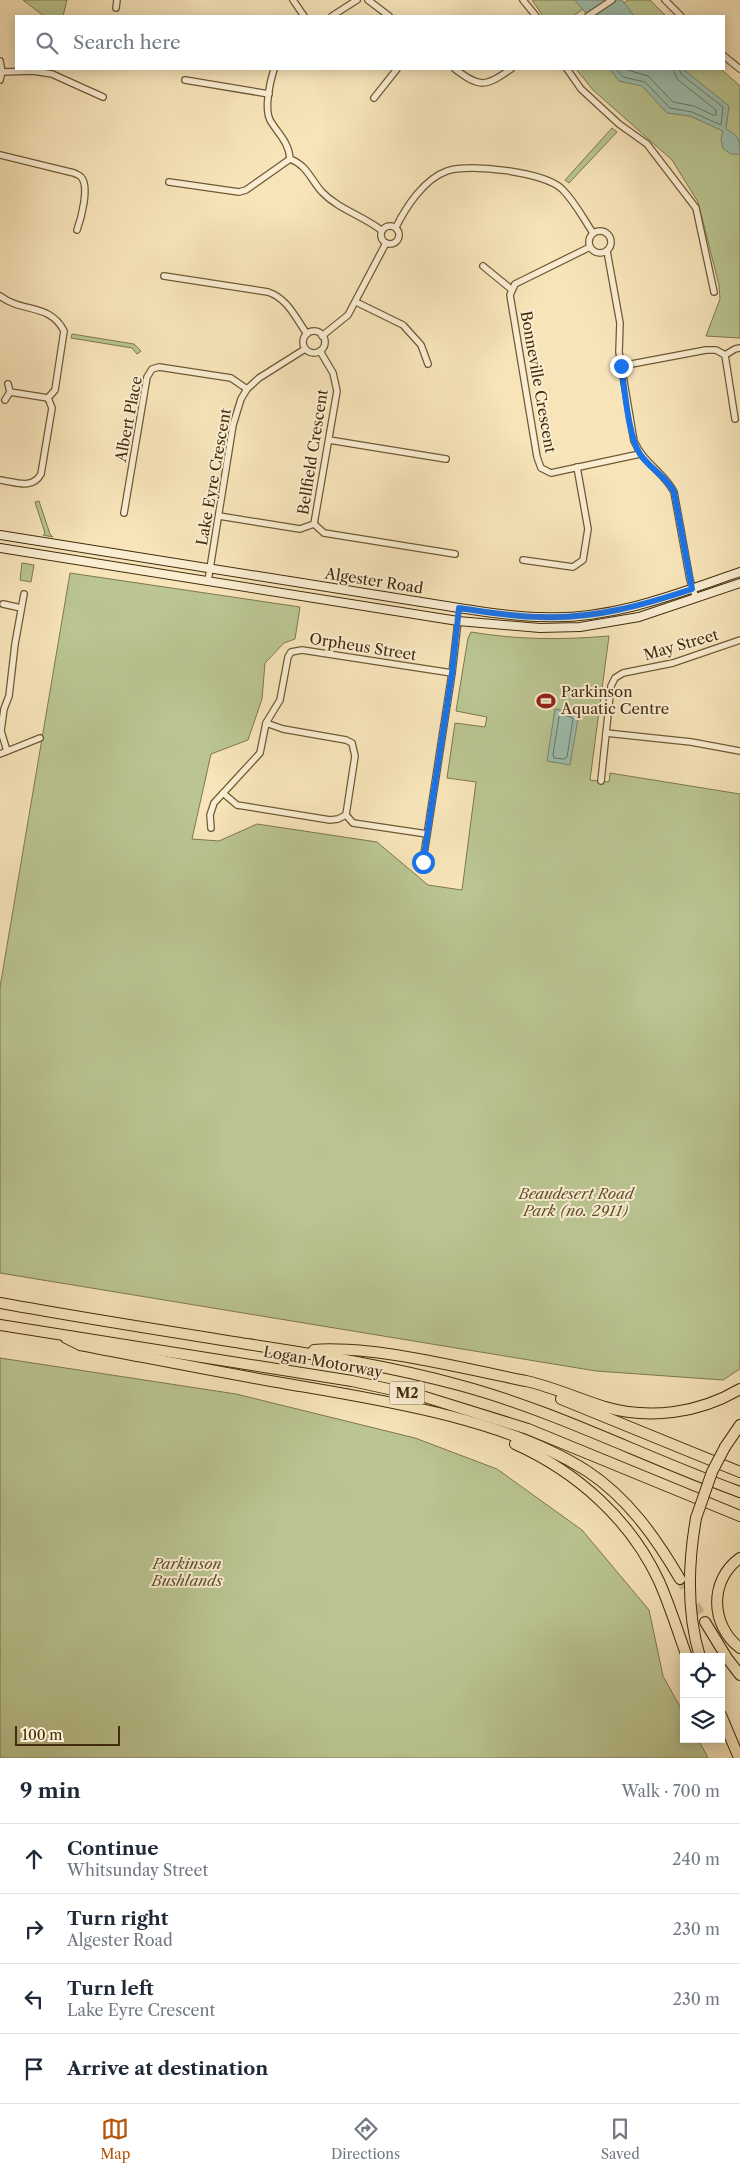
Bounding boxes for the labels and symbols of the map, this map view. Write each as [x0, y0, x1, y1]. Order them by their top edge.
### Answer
street label: Bonneville Crescent [517, 309, 560, 455]
route end [610, 355, 633, 378]
street label: Albert Place [111, 374, 146, 464]
street label: Bellfield Crescent [293, 387, 332, 516]
street label: Lake Eyre Crescent [192, 406, 235, 547]
street label: Algester Road [323, 563, 424, 598]
street label: May Street [641, 625, 721, 664]
street label: Orpheus Street [308, 629, 419, 664]
place label: Parkinson Aquatic Centre [560, 682, 669, 718]
sports icon: Parkinson Aquatic Centre [535, 690, 557, 712]
route start [412, 851, 435, 874]
park label: Beaudesert Road Park (no. 2911) [517, 1184, 636, 1220]
street label: Logan Motorway [262, 1342, 385, 1381]
road number: M2 [390, 1382, 424, 1405]
park label: Parkinson Bushlands [150, 1554, 223, 1590]
scale bar [15, 1723, 120, 1746]

